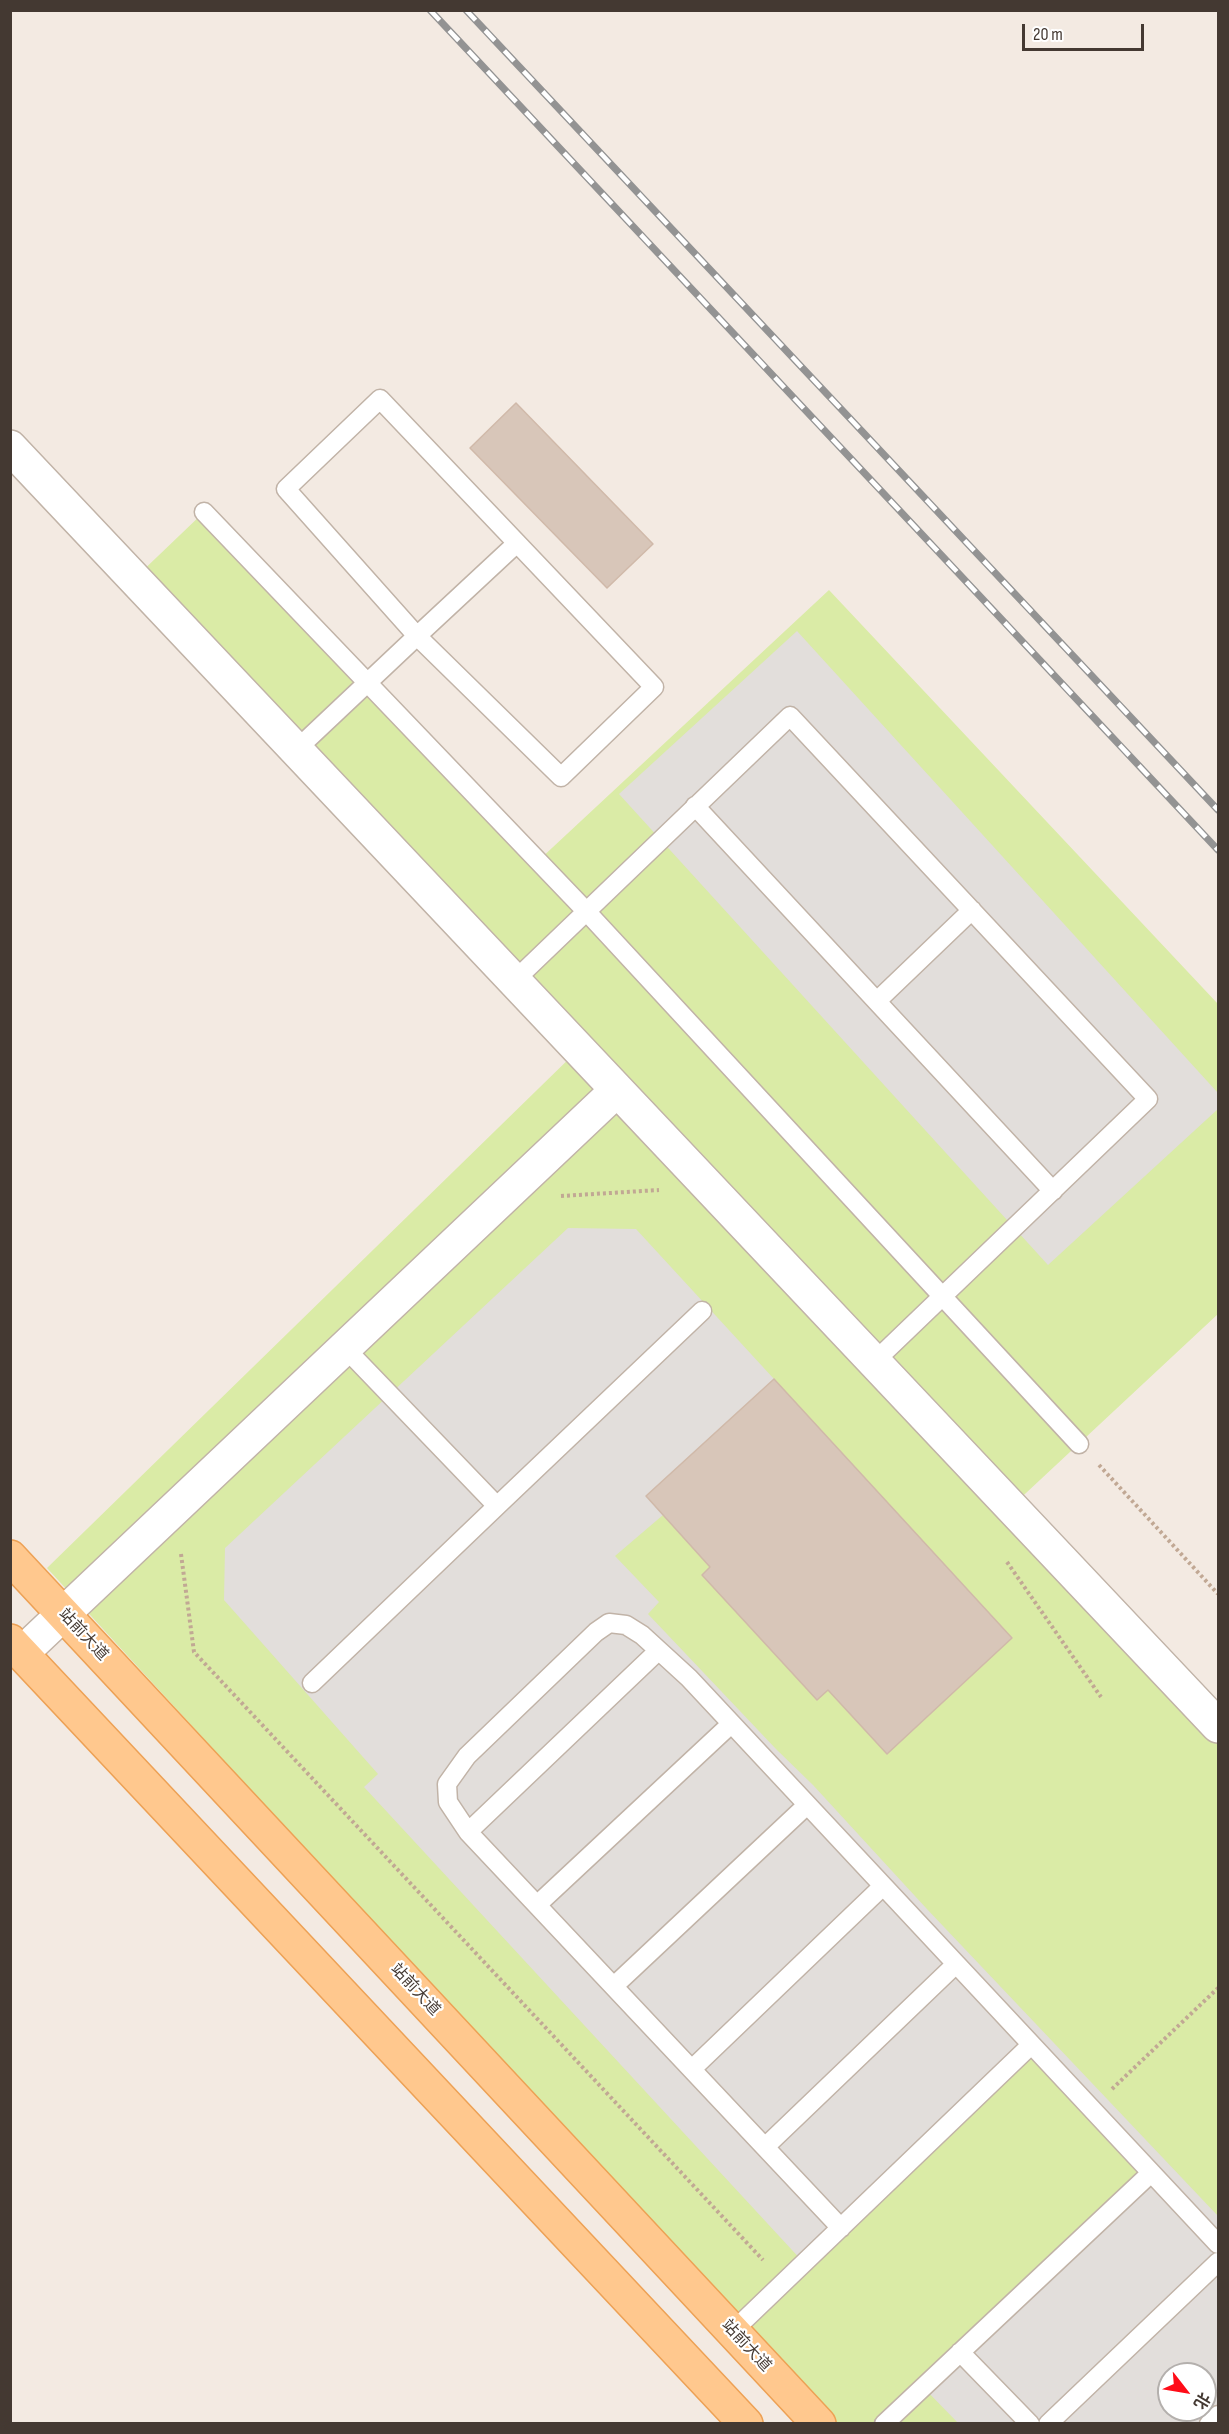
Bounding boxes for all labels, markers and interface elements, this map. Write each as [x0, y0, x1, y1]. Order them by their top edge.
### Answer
scale bar [1025, 12, 1146, 50]
text: 20 m [1033, 24, 1063, 45]
street label: 站前大道 [54, 1605, 112, 1665]
street label: 站前大道 [386, 1960, 444, 2020]
street label: 站前大道 [717, 2316, 775, 2376]
north arrow [1157, 2362, 1217, 2422]
text: 北 [1189, 2389, 1213, 2412]

